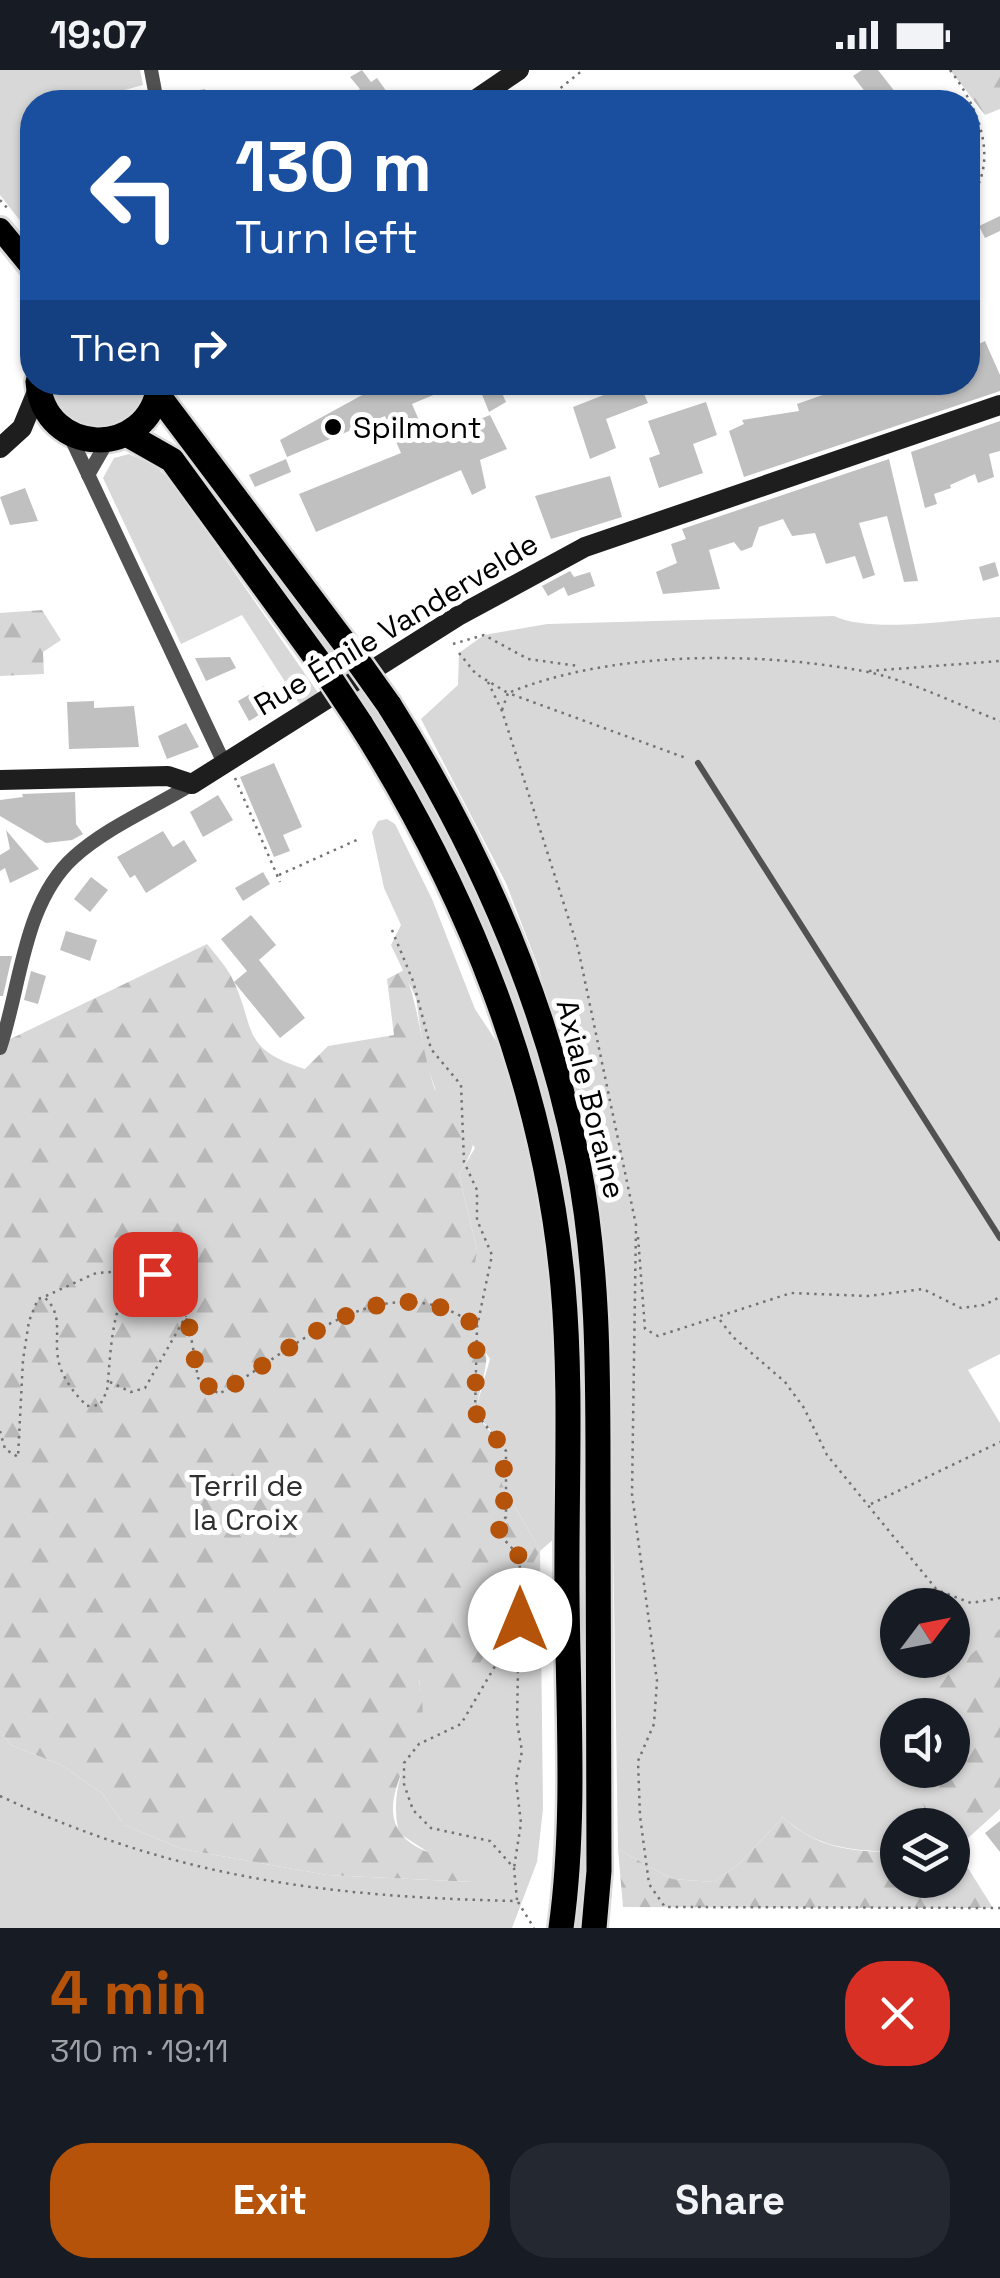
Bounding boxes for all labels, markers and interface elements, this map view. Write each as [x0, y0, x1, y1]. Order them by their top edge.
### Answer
text: 19:07 [50, 11, 147, 59]
text: 130 m [235, 122, 432, 211]
icon: left [70, 130, 200, 260]
text: Turn left [235, 209, 418, 266]
icon: right [181, 320, 236, 375]
text: Then [70, 324, 161, 372]
place label: Spilmont [353, 408, 482, 447]
marker: Spilmont [322, 416, 344, 438]
street label: Rue Émile Vandervelde [247, 524, 545, 724]
street label: Axiale Boraine [547, 995, 635, 1203]
pin [113, 1232, 198, 1317]
icon: arrive [128, 1247, 183, 1302]
park label: Terril de la Croix [189, 1466, 303, 1539]
position arrow [468, 1568, 572, 1672]
north arrow [880, 1588, 970, 1678]
map controls [880, 1588, 970, 1898]
button: sound [880, 1698, 970, 1788]
button: layers [880, 1808, 970, 1898]
text: 4 min [50, 1955, 208, 2032]
button: close [845, 1961, 950, 2066]
text: 310 m · 19:11 [50, 2031, 229, 2071]
button: Exit [50, 2143, 490, 2258]
button: Share [510, 2143, 950, 2258]

